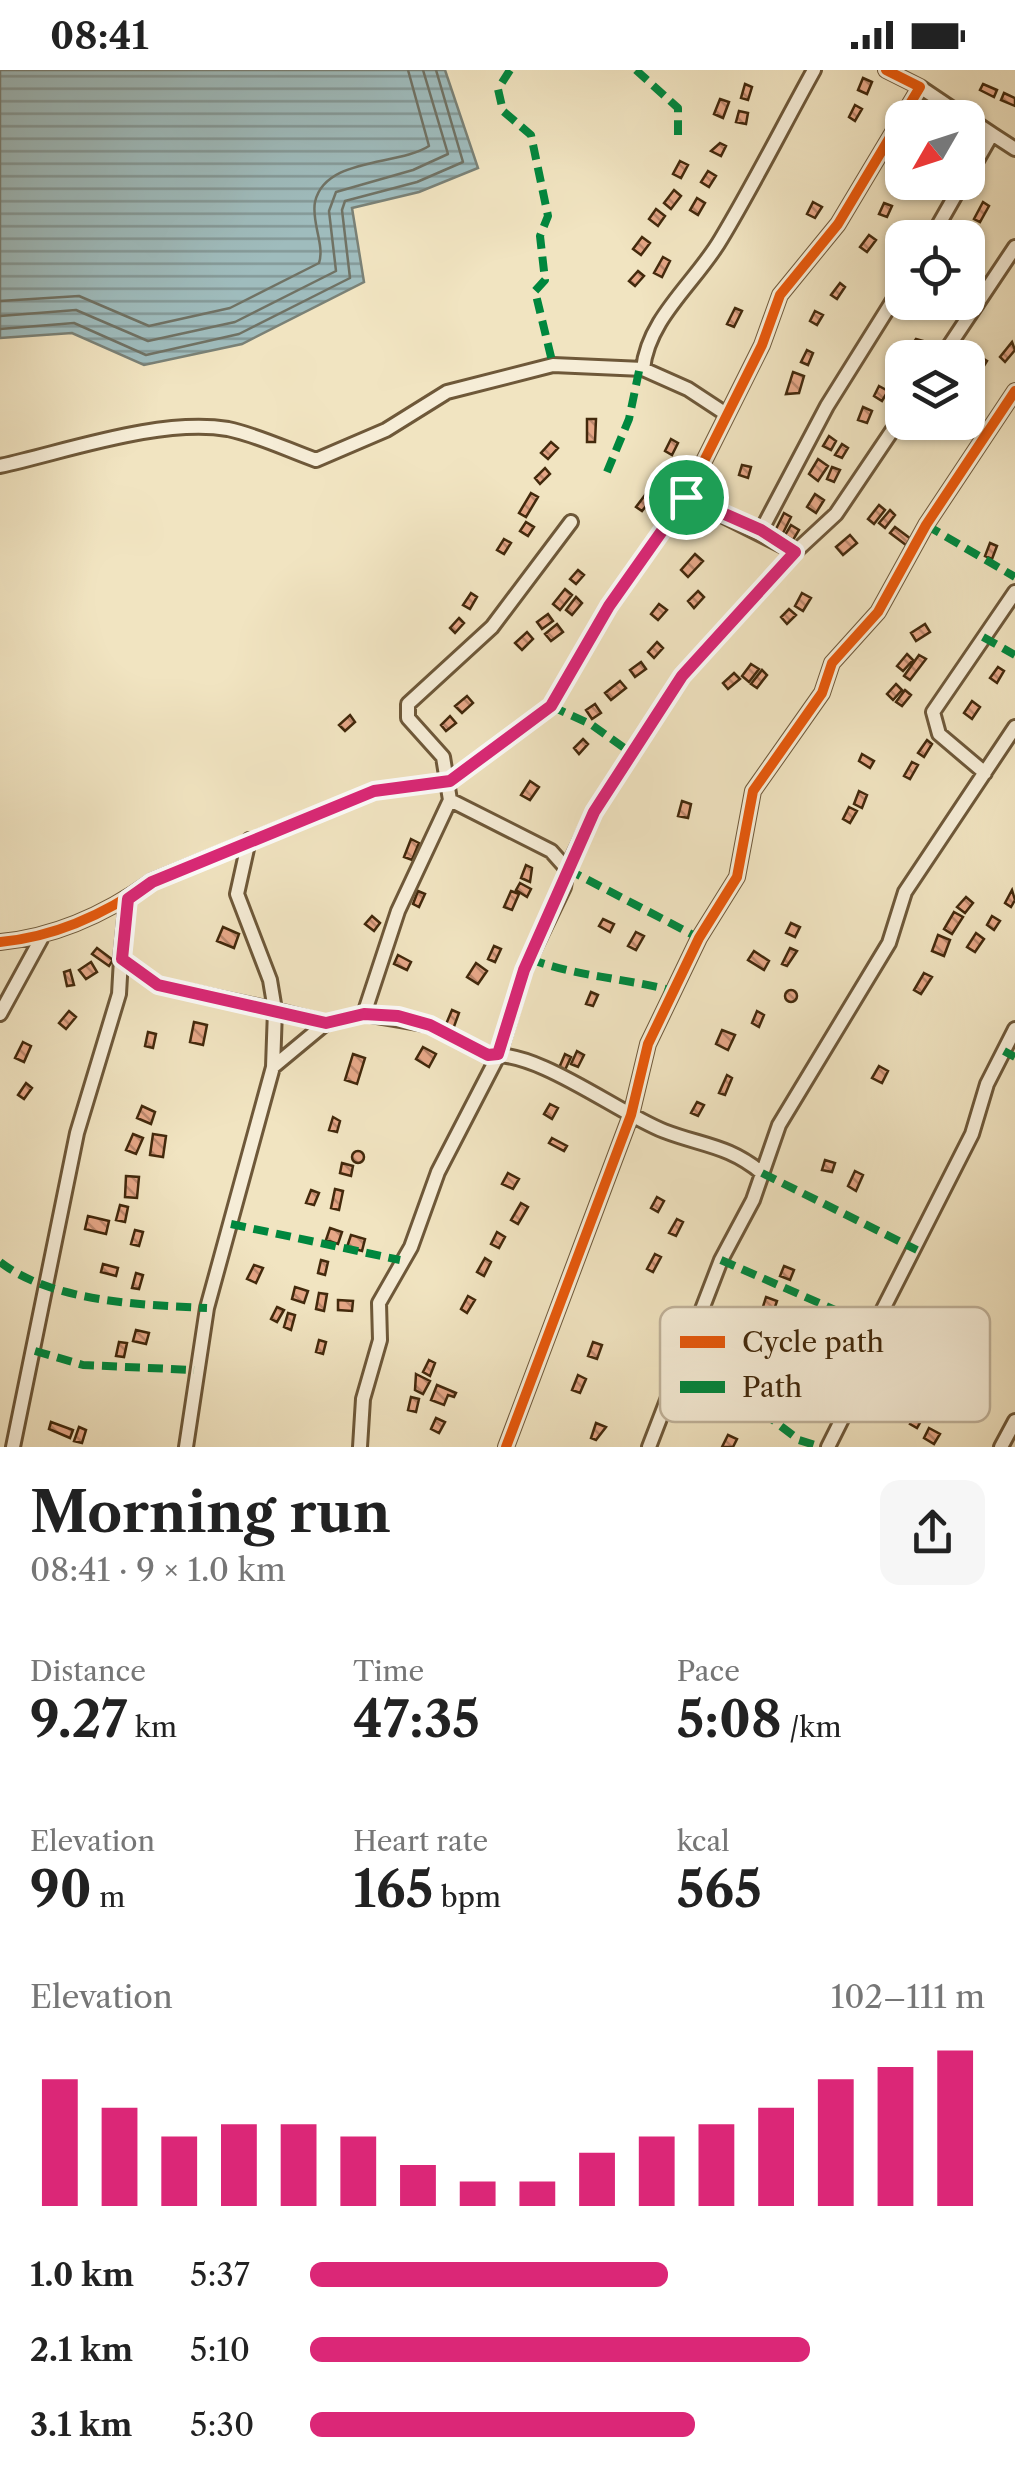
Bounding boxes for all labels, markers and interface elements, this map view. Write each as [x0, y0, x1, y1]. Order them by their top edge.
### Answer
text: 08:41 [50, 12, 149, 59]
north arrow [885, 100, 985, 200]
map controls [885, 100, 985, 440]
button: locate [885, 220, 985, 320]
button: layers [885, 340, 985, 440]
pin [644, 455, 729, 540]
icon: arrive [659, 470, 714, 525]
legend [660, 1307, 990, 1422]
text: Cycle path [742, 1325, 884, 1359]
text: Path [742, 1370, 802, 1404]
text: Morning run [30, 1479, 391, 1546]
button: share [880, 1480, 985, 1585]
text: 08:41 · 9 × 1.0 km [30, 1550, 286, 1589]
text: Distance [30, 1654, 146, 1688]
text: Time [353, 1654, 424, 1688]
text: Pace [677, 1654, 740, 1688]
text: 9.27 [30, 1688, 127, 1750]
text: 47:35 [353, 1688, 480, 1750]
text: 5:08 [677, 1688, 782, 1750]
text: km [127, 1710, 177, 1744]
text: /km [782, 1710, 842, 1744]
text: Elevation [30, 1824, 155, 1858]
text: Heart rate [353, 1824, 488, 1858]
text: kcal [677, 1824, 730, 1858]
text: 90 [30, 1858, 92, 1920]
text: 165 [353, 1858, 433, 1920]
text: 565 [677, 1858, 762, 1920]
text: m [92, 1880, 125, 1914]
text: bpm [433, 1880, 501, 1914]
text: Elevation [30, 1977, 173, 2016]
text: 102–111 m [831, 1977, 985, 2016]
text: 1.0 km [30, 2255, 134, 2294]
text: 5:37 [190, 2255, 250, 2294]
text: 2.1 km [30, 2330, 133, 2369]
text: 5:10 [190, 2330, 250, 2369]
text: 3.1 km [30, 2405, 132, 2444]
text: 5:30 [190, 2405, 254, 2444]

